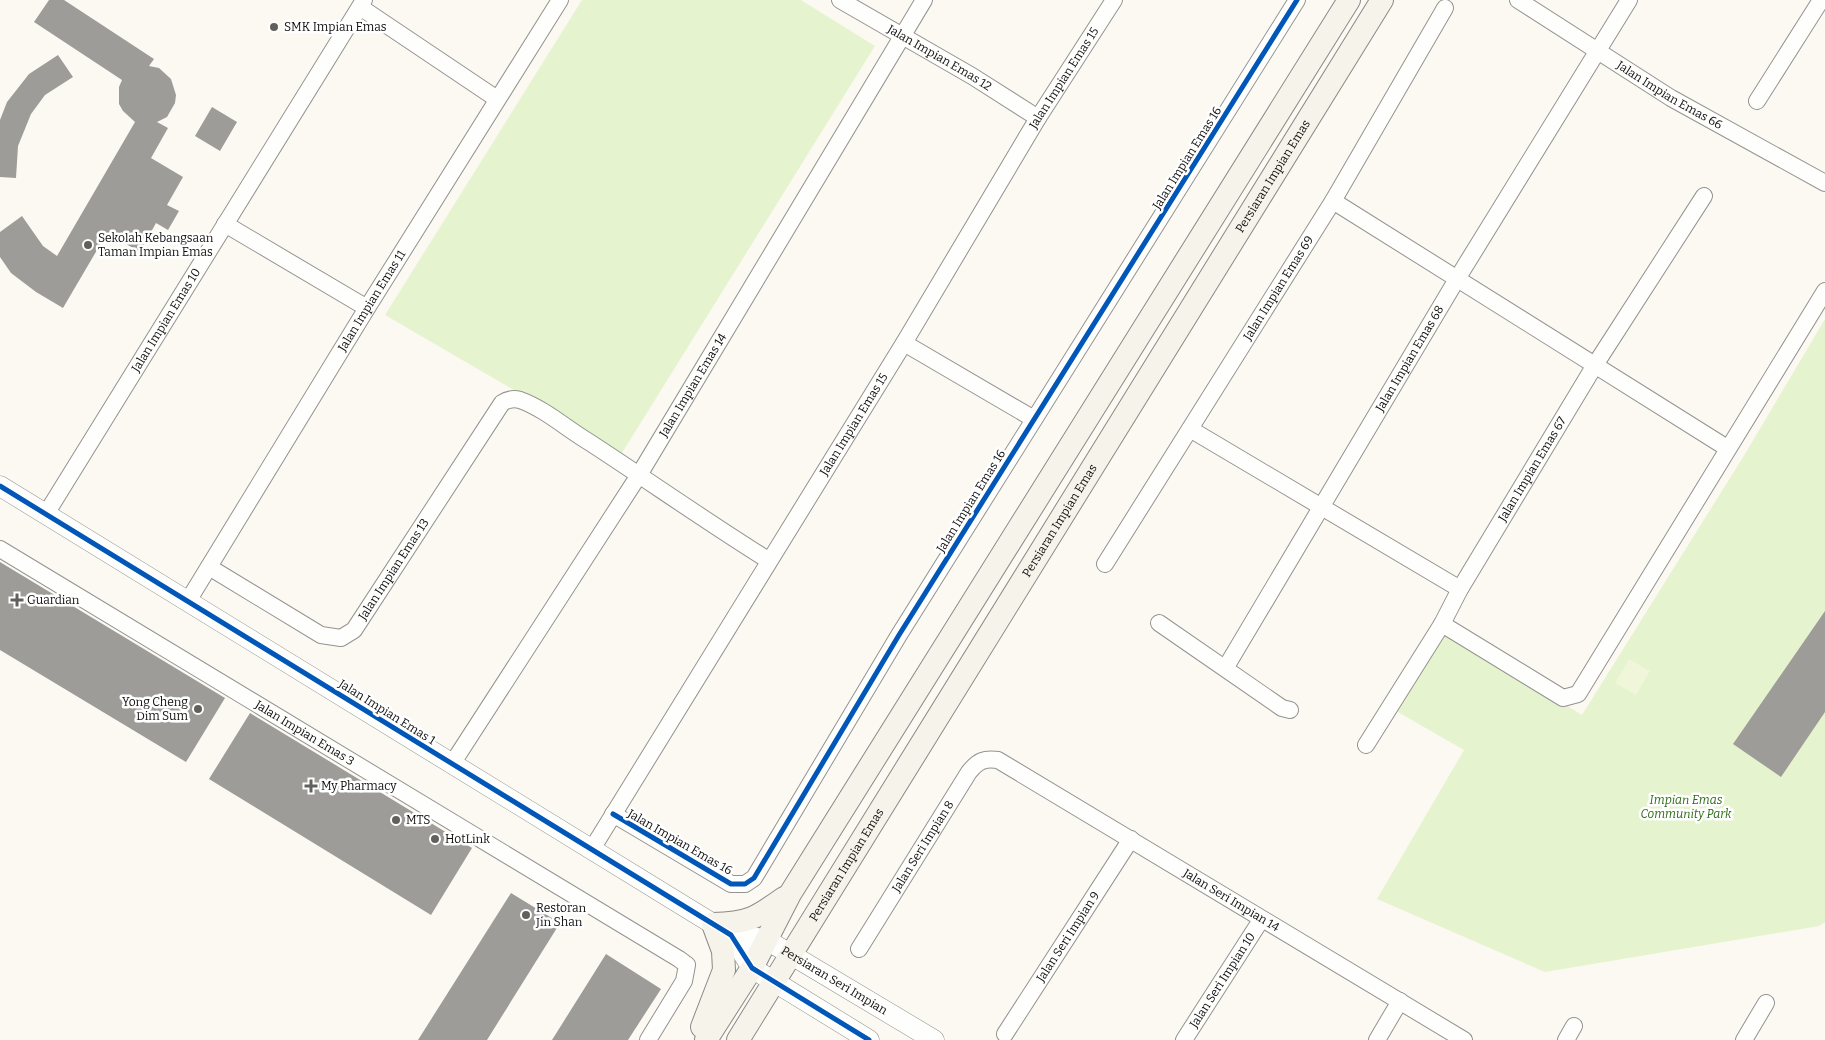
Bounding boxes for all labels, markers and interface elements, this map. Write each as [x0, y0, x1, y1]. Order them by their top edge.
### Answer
place label: SMK Impian Emas [284, 20, 387, 34]
marker: SMK Impian Emas [268, 21, 280, 33]
street label: Jalan Impian Emas 12 [884, 21, 994, 94]
street label: Jalan Impian Emas 15 [1026, 25, 1102, 132]
street label: Jalan Impian Emas 66 [1613, 58, 1725, 132]
street label: Jalan Impian Emas 16 [1149, 104, 1224, 213]
street label: Persiaran Impian Emas [1233, 117, 1313, 235]
place label: Sekolah Kebangsaan Taman Impian Emas [98, 231, 214, 259]
street label: Jalan Impian Emas 69 [1240, 233, 1316, 344]
marker: Sekolah Kebangsaan Taman Impian Emas [82, 239, 94, 251]
street label: Jalan Impian Emas 11 [335, 248, 408, 355]
street label: Jalan Impian Emas 10 [128, 266, 203, 375]
street label: Jalan Impian Emas 68 [1372, 303, 1447, 415]
street label: Jalan Impian Emas 14 [656, 331, 729, 440]
street label: Jalan Impian Emas 15 [816, 370, 891, 479]
street label: Jalan Impian Emas 67 [1495, 415, 1569, 525]
street label: Jalan Impian Emas 16 [933, 447, 1008, 556]
street label: Persiaran Impian Emas [1020, 461, 1100, 579]
street label: Jalan Impian Emas 13 [355, 516, 432, 623]
place label: Guardian [27, 593, 80, 607]
marker: Guardian [11, 594, 23, 606]
street label: Jalan Impian Emas 1 [335, 676, 438, 747]
place label: Yong Cheng Dim Sum [122, 695, 189, 723]
street label: Jalan Impian Emas 3 [252, 697, 357, 768]
marker: Yong Cheng Dim Sum [192, 703, 204, 715]
place label: My Pharmacy [321, 779, 397, 793]
marker: My Pharmacy [305, 780, 317, 792]
park label: Impian Emas Community Park [1640, 793, 1732, 821]
street label: Jalan Seri Impian 8 [889, 798, 957, 895]
street label: Jalan Impian Emas 16 [624, 806, 735, 878]
street label: Persiaran Impian Emas [806, 806, 887, 924]
place label: MTS [406, 813, 430, 827]
marker: MTS [390, 814, 402, 826]
place label: HotLink [445, 832, 490, 846]
marker: HotLink [429, 833, 441, 845]
street label: Jalan Seri Impian 14 [1180, 865, 1282, 934]
street label: Jalan Seri Impian 9 [1033, 889, 1102, 985]
place label: Restoran Jin Shan [535, 901, 587, 929]
marker: Restoran Jin Shan [520, 909, 532, 921]
street label: Jalan Seri Impian 10 [1186, 930, 1258, 1031]
street label: Persiaran Seri Impian [779, 943, 890, 1018]

